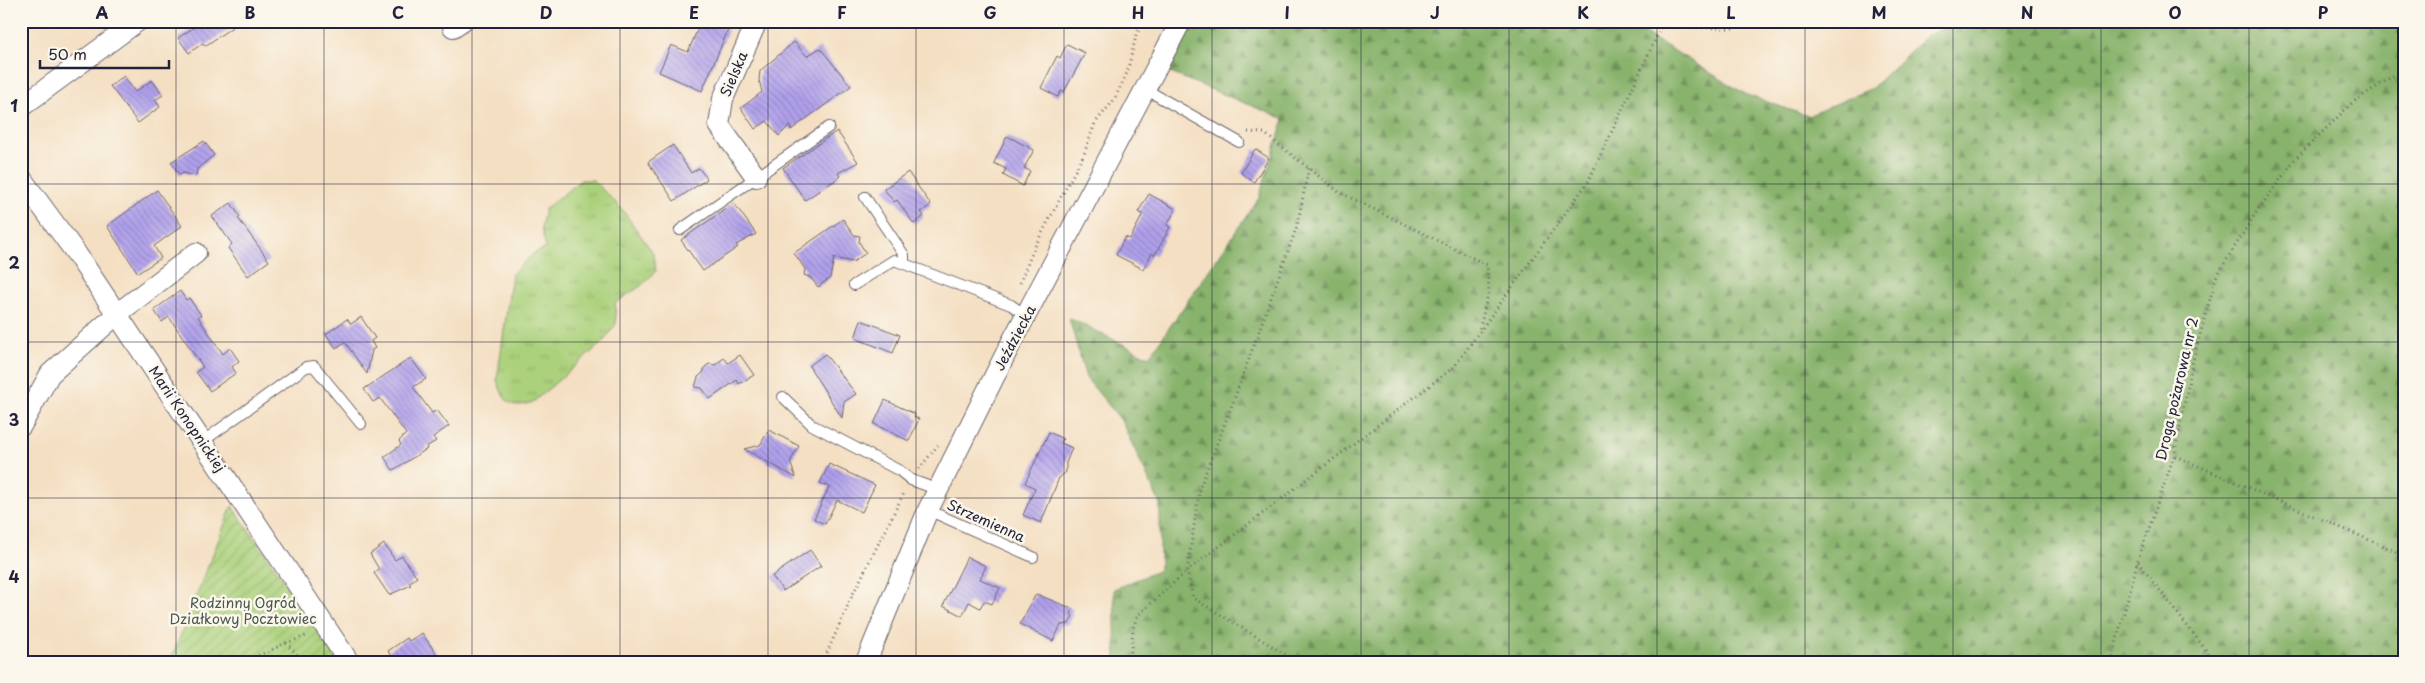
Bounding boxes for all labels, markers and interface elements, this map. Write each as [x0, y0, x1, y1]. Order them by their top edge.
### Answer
text: A [96, 0, 109, 24]
text: B [245, 0, 256, 24]
text: C [392, 0, 404, 24]
text: D [540, 0, 552, 24]
text: E [689, 0, 699, 24]
text: F [837, 0, 847, 24]
text: G [983, 0, 997, 24]
text: H [1132, 0, 1144, 24]
text: I [1284, 0, 1290, 24]
text: J [1430, 0, 1440, 24]
text: K [1577, 0, 1589, 24]
text: L [1726, 0, 1736, 24]
text: M [1871, 0, 1887, 24]
text: N [2021, 0, 2033, 24]
text: O [2169, 0, 2182, 24]
text: P [2318, 0, 2329, 24]
scale bar [40, 38, 169, 70]
text: 50 m [48, 42, 87, 65]
street label: Sielska [715, 48, 753, 100]
text: 1 [10, 93, 18, 117]
text: 2 [8, 250, 20, 274]
street label: Jeździecka [988, 301, 1041, 374]
street label: Droga pożarowa nr 2 [2150, 315, 2203, 463]
street label: Marii Konopnickiej [144, 361, 231, 476]
text: 3 [9, 407, 19, 431]
street label: Strzemienna [944, 494, 1029, 547]
text: 4 [9, 564, 20, 588]
park label: Rodzinny Ogród Działkowy Pocztowiec [170, 592, 316, 629]

